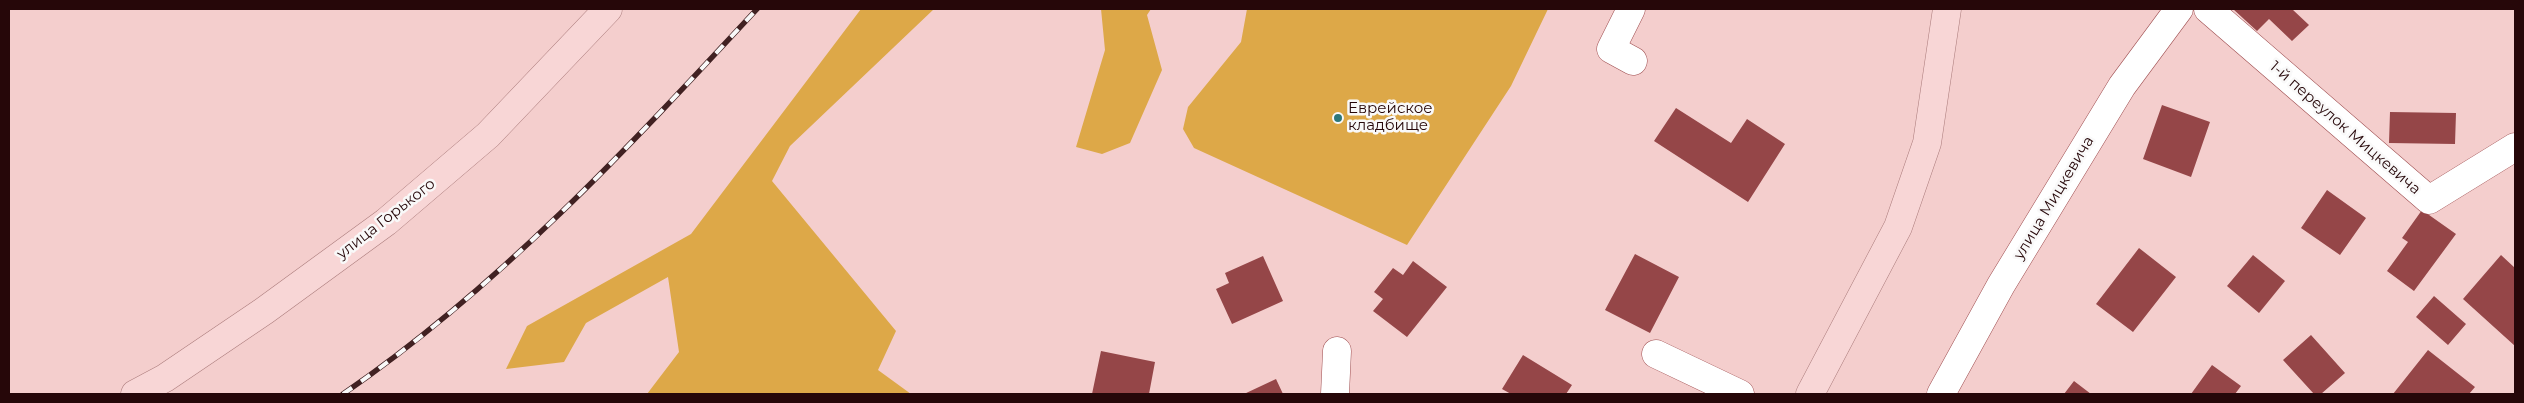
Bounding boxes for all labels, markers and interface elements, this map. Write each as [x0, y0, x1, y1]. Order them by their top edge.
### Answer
street label: 1-й переулок Мицкевича [2266, 58, 2424, 198]
place label: Еврейское кладбище [1348, 100, 1433, 135]
marker: Еврейское кладбище [1332, 112, 1344, 124]
street label: улица Мицкевича [2010, 133, 2098, 263]
street label: улица Горького [333, 175, 439, 263]

